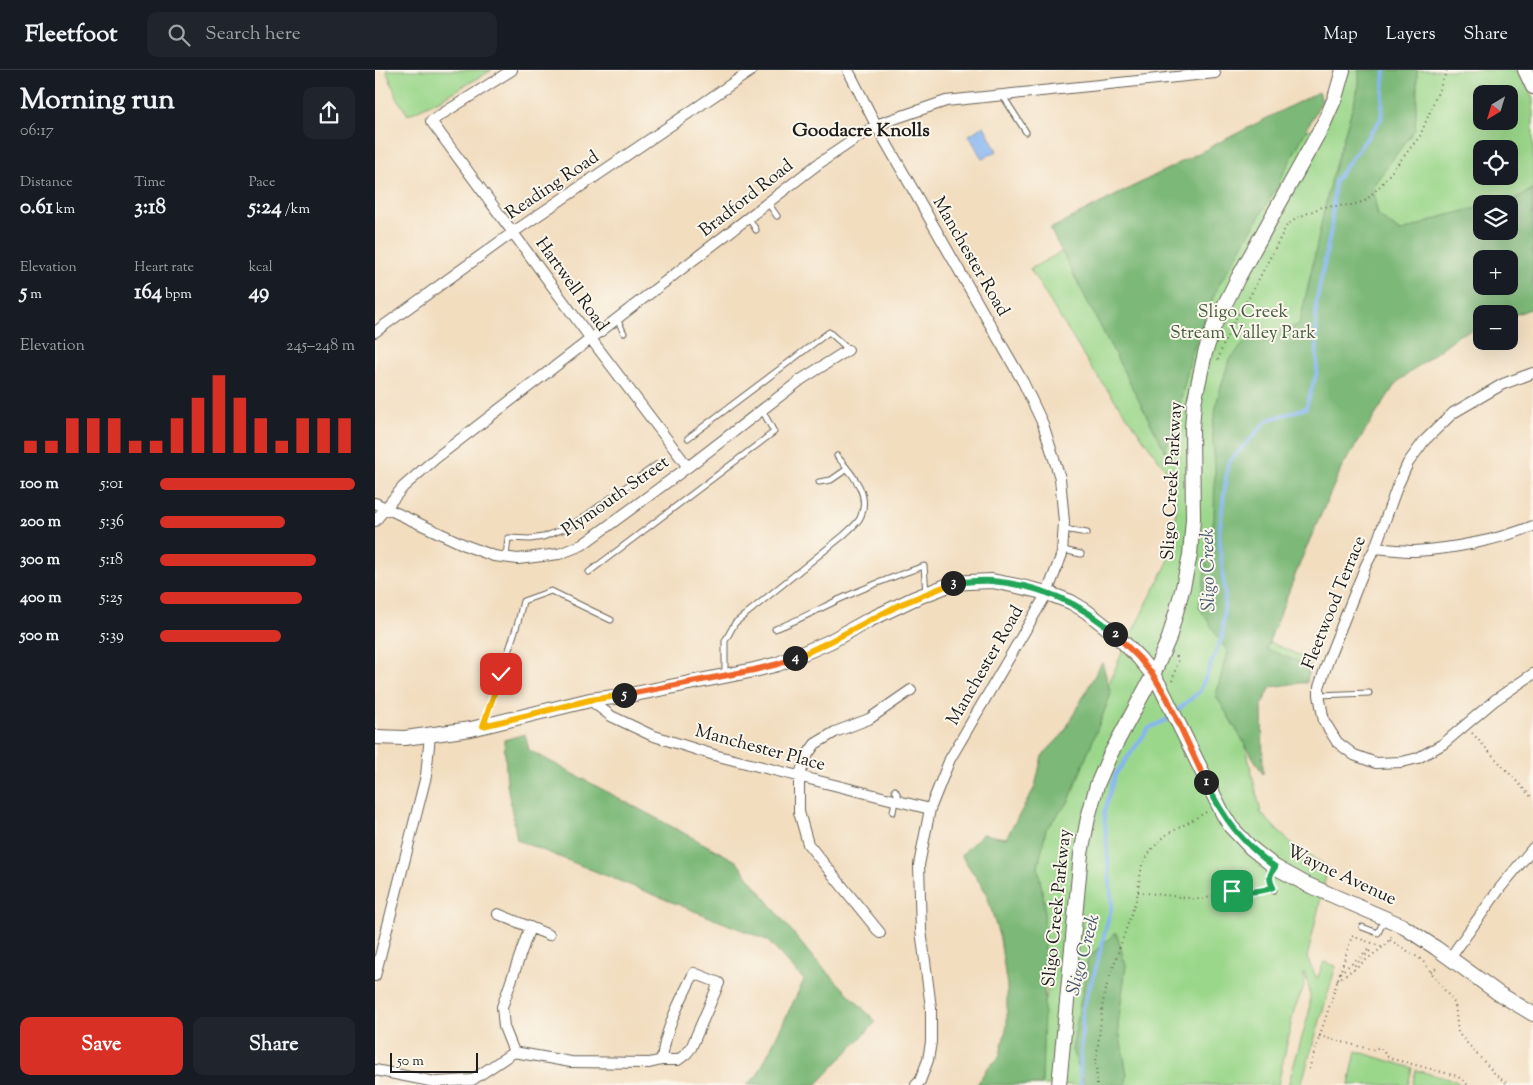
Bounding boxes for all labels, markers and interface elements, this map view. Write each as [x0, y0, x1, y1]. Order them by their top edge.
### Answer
search box [147, 12, 497, 57]
text: Fleetfoot [25, 18, 117, 52]
icon: search [165, 21, 193, 49]
text: Search here [205, 21, 301, 48]
text: Map [1323, 22, 1358, 48]
text: Layers [1386, 22, 1436, 48]
text: Share [1464, 22, 1508, 48]
text: Morning run [20, 81, 175, 121]
north arrow [1473, 85, 1517, 130]
map controls [1473, 85, 1518, 350]
button: share [303, 87, 355, 139]
district label: Goodacre Knolls [792, 118, 930, 145]
text: 06:17 [20, 120, 54, 143]
button: locate [1473, 140, 1518, 185]
street label: Reading Road [501, 145, 605, 227]
street label: Bradford Road [694, 154, 800, 244]
text: Distance [20, 173, 73, 193]
text: Time [134, 173, 165, 193]
text: Pace [249, 173, 275, 193]
street label: Manchester Road [925, 192, 1015, 322]
text: 0.61 [20, 193, 53, 223]
text: 3:18 [134, 193, 166, 223]
text: 5:24 [249, 193, 282, 223]
button: layers [1473, 195, 1518, 240]
text: km [53, 200, 75, 220]
text: /km [282, 200, 310, 220]
street label: Hartwell Road [528, 233, 614, 337]
button: + [1473, 250, 1518, 295]
text: Elevation [20, 258, 77, 278]
text: Heart rate [134, 258, 194, 278]
text: kcal [249, 258, 273, 278]
text: 5 [20, 278, 27, 308]
text: 164 [134, 278, 162, 308]
text: 49 [249, 278, 269, 308]
text: m [27, 285, 42, 305]
text: bpm [162, 285, 192, 305]
park label: Sligo Creek Stream Valley Park [1170, 300, 1316, 347]
button: − [1473, 305, 1518, 350]
text: Elevation [20, 335, 85, 358]
text: 245–248 m [286, 335, 355, 358]
street label: Sligo Creek Parkway [1156, 401, 1190, 561]
street label: Plymouth Street [557, 450, 675, 544]
text: 100 m [20, 473, 59, 496]
text: 5:01 [100, 473, 123, 496]
text: 200 m [20, 511, 61, 534]
text: 5:36 [100, 511, 124, 534]
water label: Sligo Creek [1195, 528, 1223, 612]
street label: Fleetwood Terrace [1296, 532, 1374, 674]
text: 300 m [20, 549, 60, 572]
text: 5:18 [100, 549, 123, 572]
pin: 3 [941, 570, 965, 596]
text: 3 [951, 573, 956, 593]
text: 400 m [20, 587, 62, 610]
text: 5:25 [100, 587, 123, 610]
street label: Manchester Road [941, 601, 1031, 731]
pin: 2 [1103, 622, 1127, 646]
text: 2 [1112, 624, 1119, 644]
text: 500 m [20, 625, 59, 648]
text: 5:39 [100, 625, 124, 648]
pin: 4 [783, 646, 807, 670]
text: 4 [792, 648, 799, 668]
pin [480, 653, 522, 695]
icon: check [487, 660, 515, 688]
pin: 5 [611, 682, 637, 708]
text: 5 [622, 685, 627, 705]
street label: Manchester Place [692, 719, 828, 779]
pin: 1 [1193, 770, 1219, 794]
text: 1 [1204, 772, 1209, 792]
street label: Sligo Creek Parkway [1037, 828, 1079, 988]
street label: Wayne Avenue [1282, 839, 1400, 913]
pin [1211, 870, 1253, 912]
icon: arrive [1218, 877, 1246, 905]
water label: Sligo Creek [1060, 911, 1108, 998]
button: Save [20, 1017, 183, 1075]
button: Share [193, 1017, 355, 1075]
scale bar [390, 1050, 477, 1073]
text: 50 m [397, 1052, 424, 1072]

